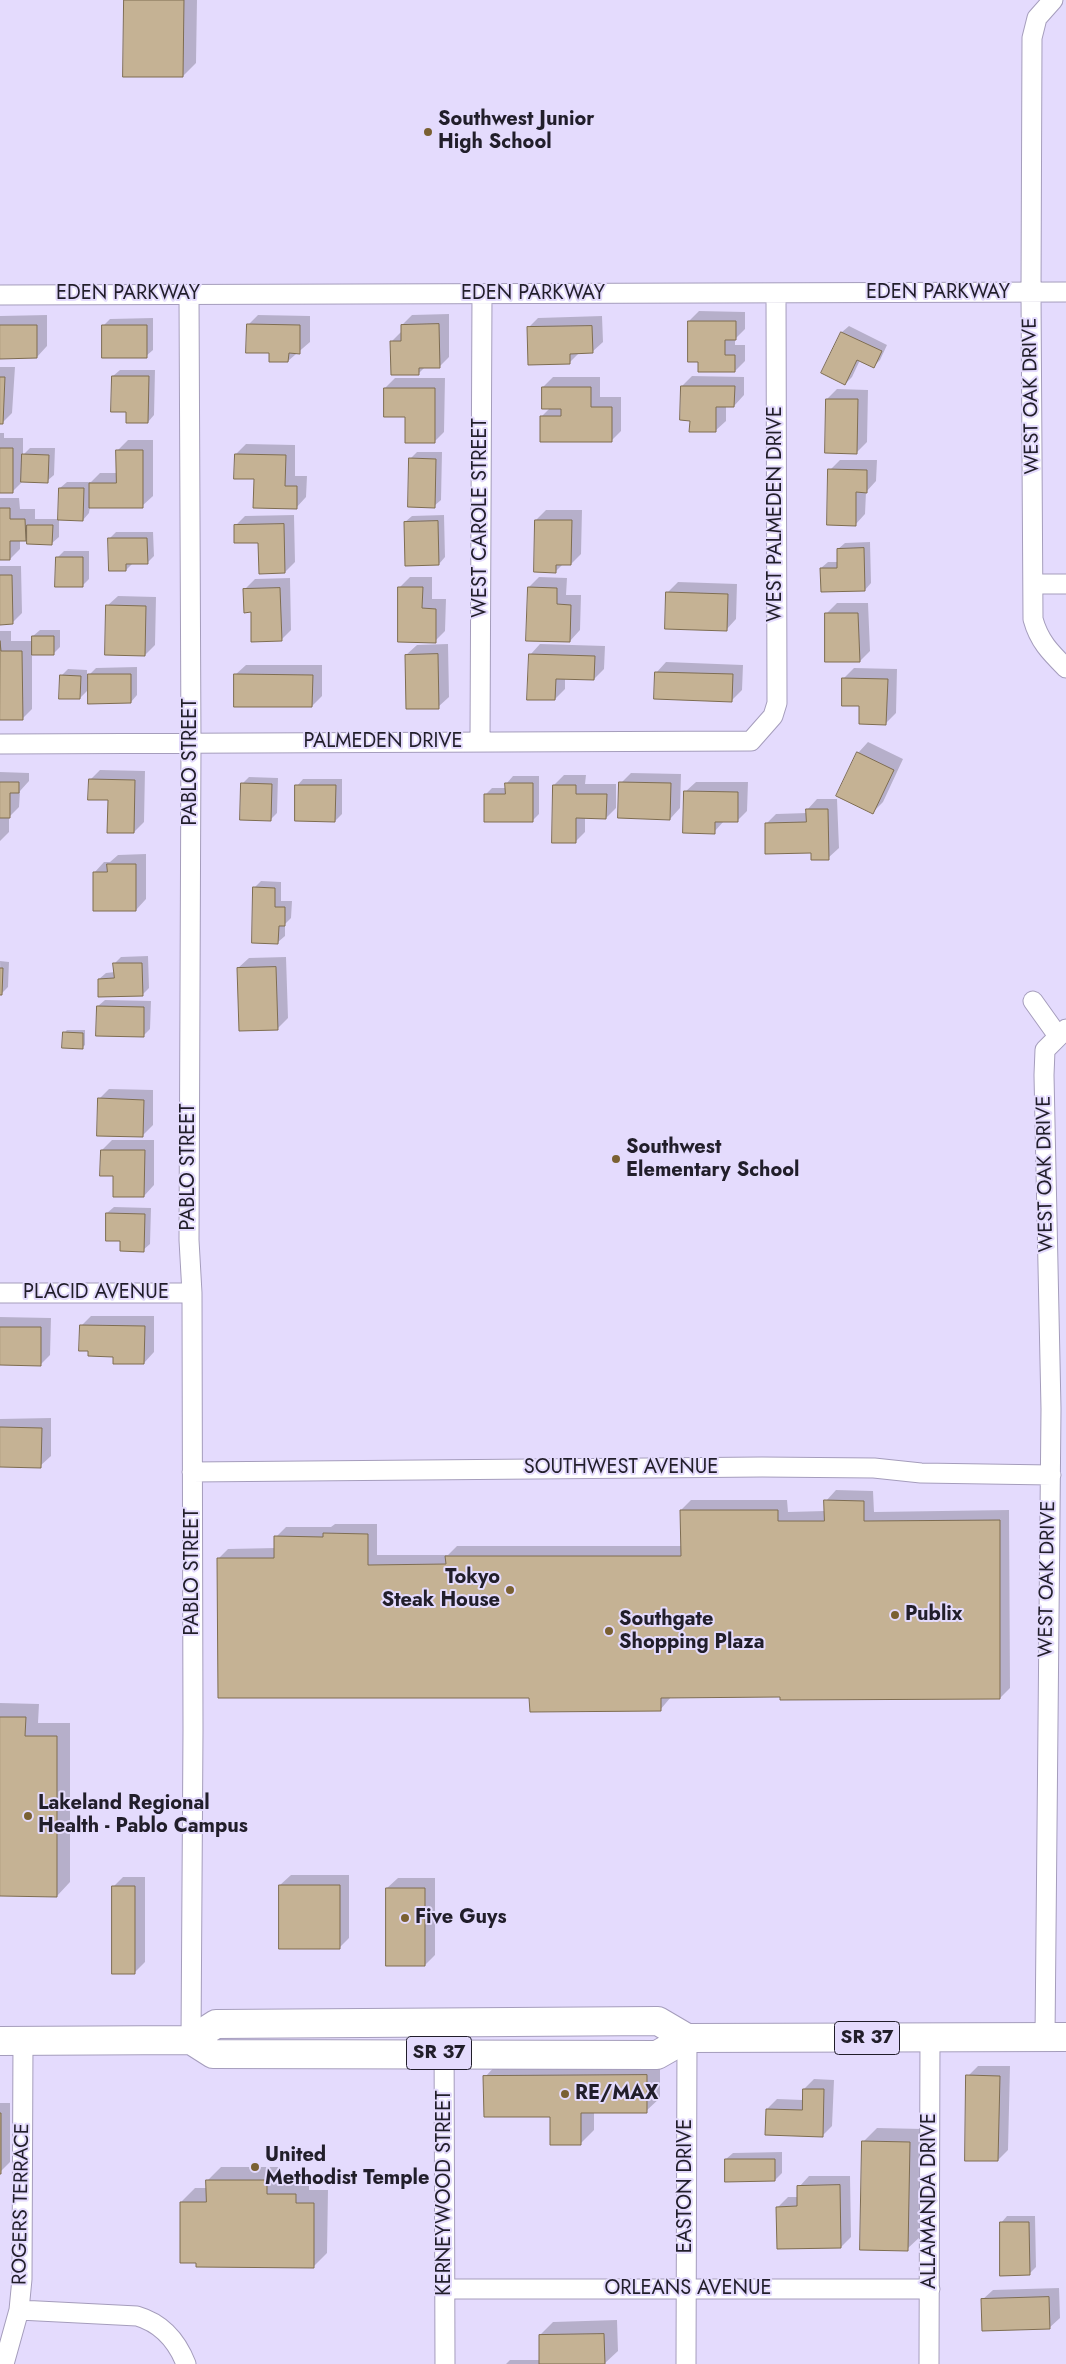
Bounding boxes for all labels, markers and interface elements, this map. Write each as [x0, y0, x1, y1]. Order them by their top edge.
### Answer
place label: Southwest Junior High School [438, 108, 594, 155]
marker: Southwest Junior High School [422, 126, 434, 138]
street label: EDEN PARKWAY [866, 281, 1010, 305]
street label: EDEN PARKWAY [56, 282, 200, 306]
street label: EDEN PARKWAY [461, 282, 605, 306]
street label: WEST OAK DRIVE [1019, 317, 1045, 475]
street label: WEST PALMEDEN DRIVE [764, 406, 788, 622]
street label: WEST CAROLE STREET [469, 418, 493, 618]
street label: PABLO STREET [179, 699, 203, 825]
street label: PALMEDEN DRIVE [304, 730, 462, 754]
street label: WEST OAK DRIVE [1033, 1095, 1059, 1253]
street label: PABLO STREET [177, 1104, 201, 1230]
place label: Southwest Elementary School [626, 1136, 799, 1183]
marker: Southwest Elementary School [610, 1153, 622, 1165]
street label: PLACID AVENUE [23, 1281, 169, 1305]
street label: SOUTHWEST AVENUE [524, 1456, 718, 1480]
street label: WEST OAK DRIVE [1035, 1500, 1061, 1658]
street label: PABLO STREET [181, 1509, 205, 1635]
place label: Tokyo Steak House [382, 1566, 500, 1613]
marker: Tokyo Steak House [504, 1584, 516, 1596]
place label: Publix [905, 1603, 962, 1627]
place label: Southgate Shopping Plaza [619, 1608, 764, 1655]
marker: Publix [889, 1609, 901, 1621]
marker: Southgate Shopping Plaza [603, 1625, 615, 1637]
place label: Lakeland Regional Health - Pablo Campus [38, 1792, 248, 1839]
marker: Lakeland Regional Health - Pablo Campus [22, 1810, 34, 1822]
place label: Five Guys [415, 1906, 507, 1930]
marker: Five Guys [399, 1912, 411, 1924]
road number: SR 37 [834, 2022, 900, 2054]
road number: SR 37 [406, 2036, 472, 2070]
place label: RE/MAX [575, 2082, 658, 2106]
marker: RE/MAX [559, 2088, 571, 2100]
street label: KERNEYWOOD STREET [433, 2090, 457, 2296]
street label: ALLAMANDA DRIVE [918, 2113, 942, 2289]
street label: EASTON DRIVE [674, 2119, 698, 2253]
street label: ROGERS TERRACE [9, 2123, 35, 2285]
place label: United Methodist Temple [265, 2144, 429, 2191]
marker: United Methodist Temple [249, 2161, 261, 2173]
street label: ORLEANS AVENUE [604, 2277, 772, 2301]

